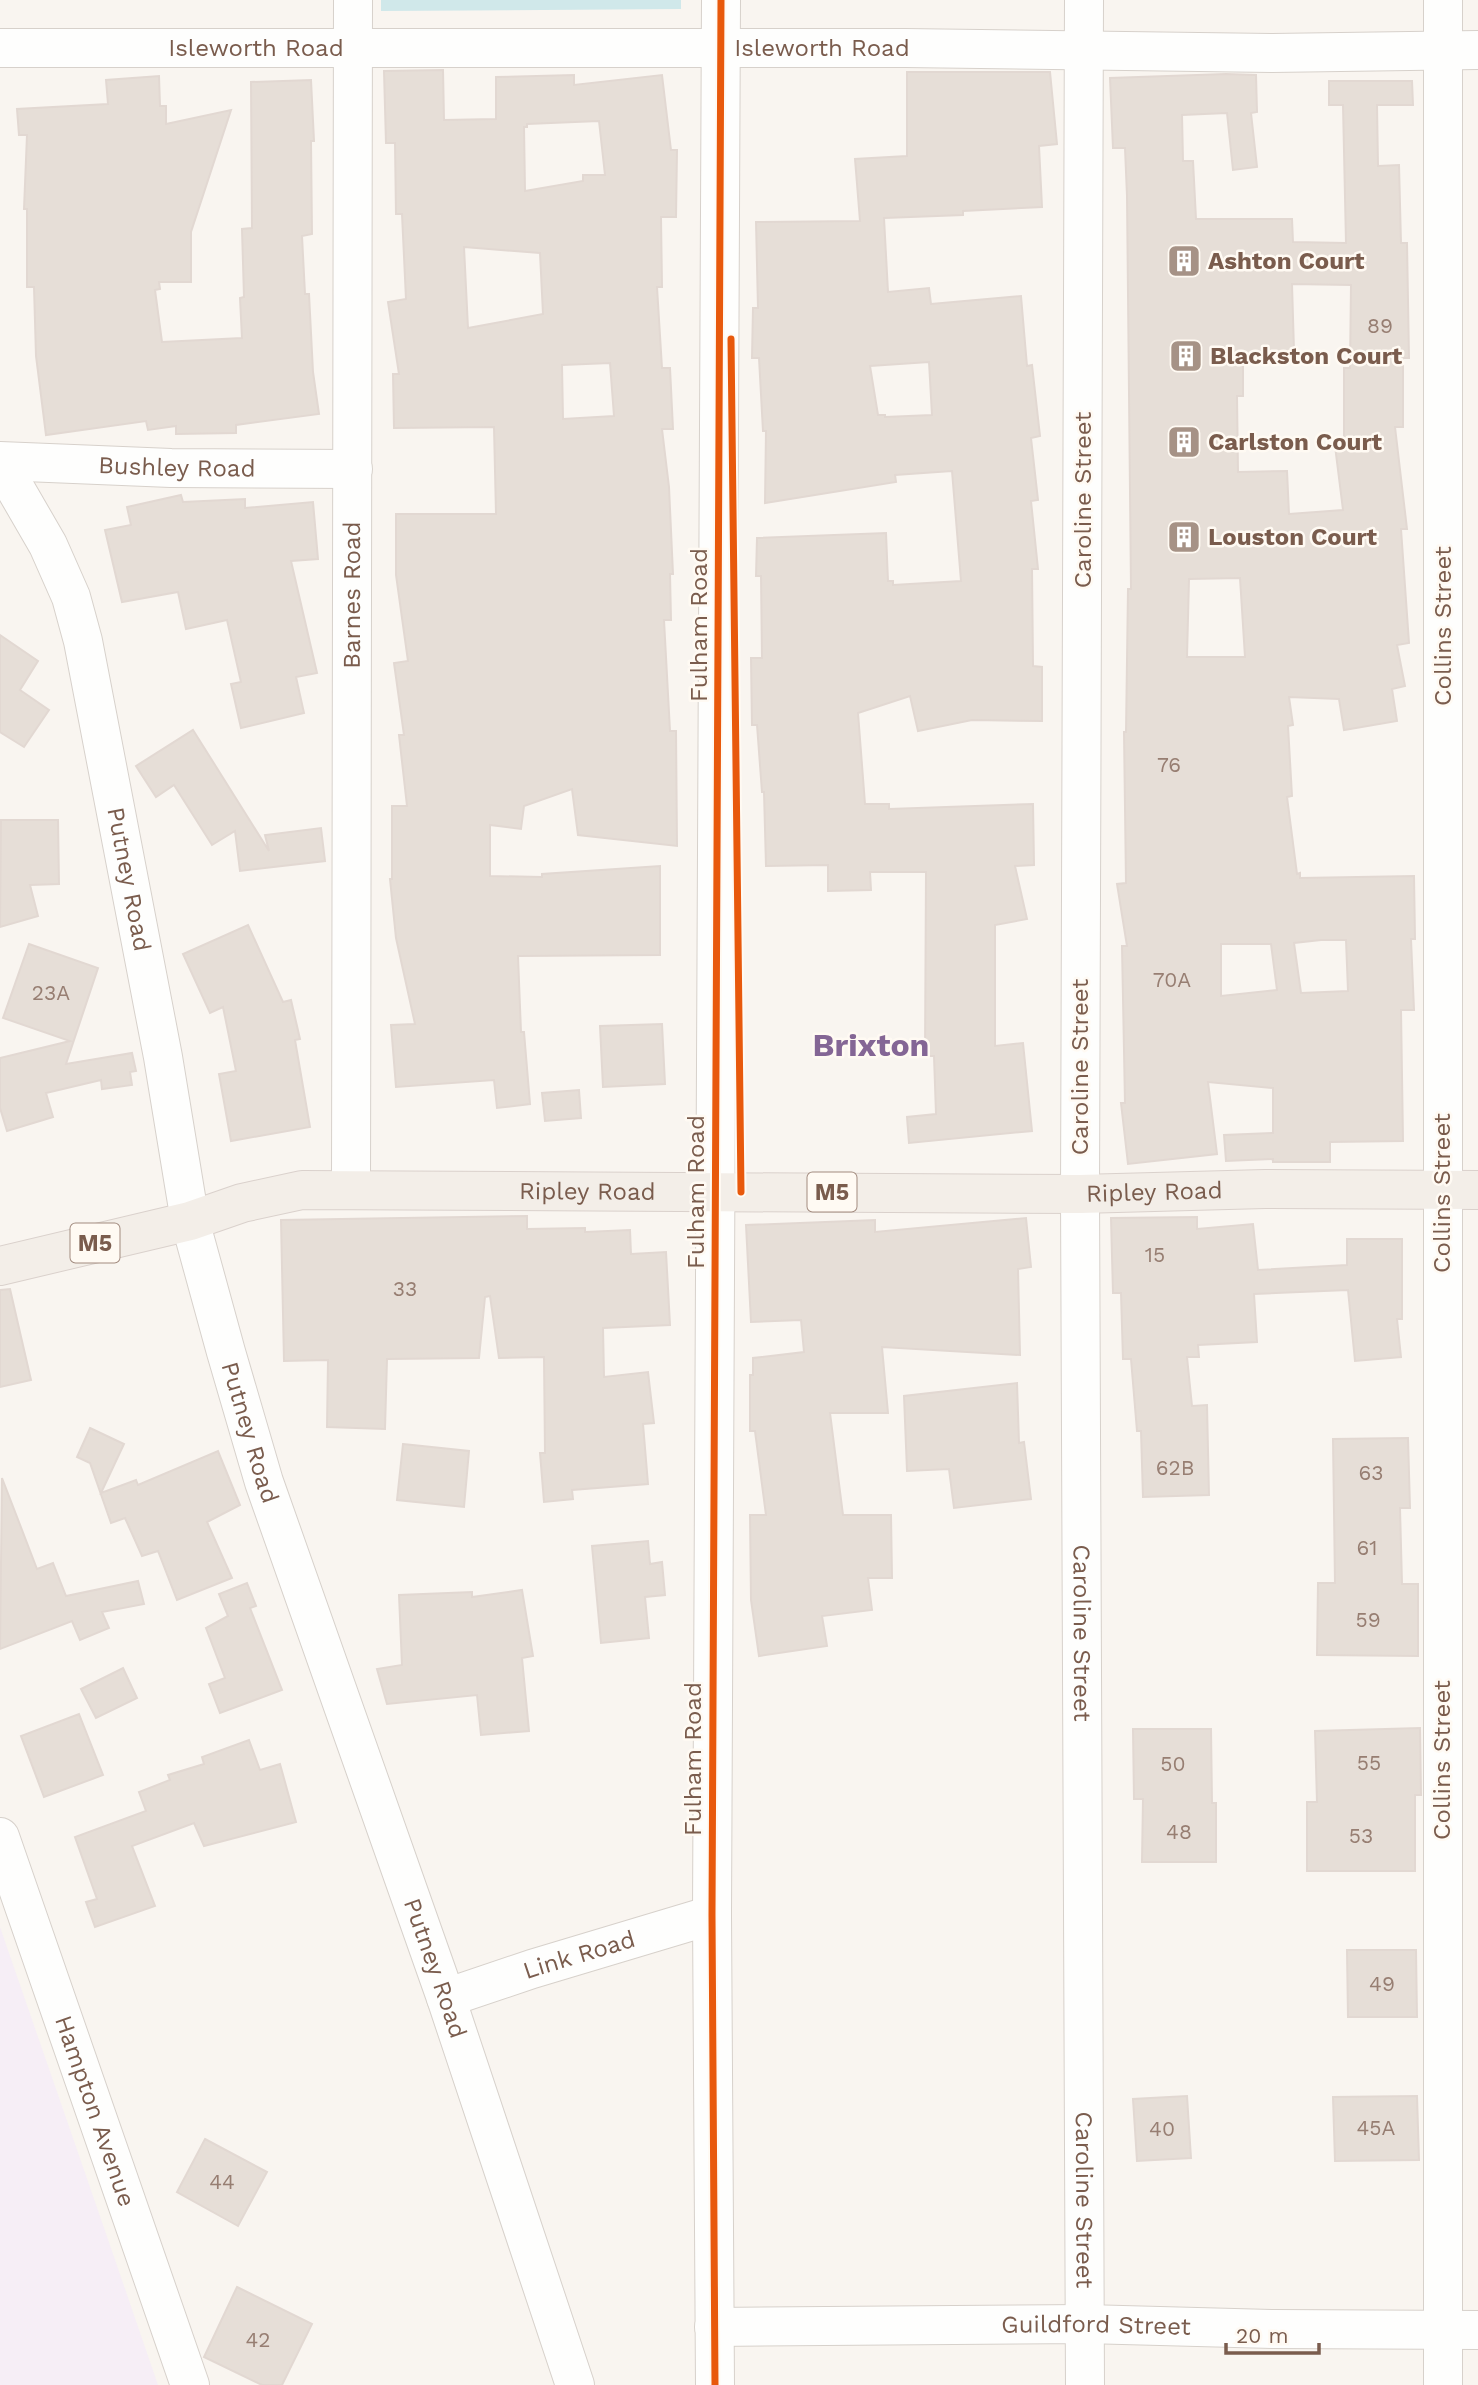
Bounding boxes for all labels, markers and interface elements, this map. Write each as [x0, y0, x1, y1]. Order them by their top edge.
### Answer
street label: Isleworth Road [168, 34, 344, 62]
street label: Isleworth Road [734, 34, 910, 62]
building icon: Ashton Court [1165, 242, 1203, 280]
place label: Ashton Court [1208, 247, 1365, 275]
house number: 89 [1367, 313, 1393, 338]
building icon: Blackston Court [1167, 337, 1205, 375]
place label: Blackston Court [1210, 342, 1403, 370]
street label: Caroline Street [1069, 412, 1097, 588]
building icon: Carlston Court [1165, 423, 1203, 461]
place label: Carlston Court [1208, 428, 1382, 456]
street label: Bushley Road [98, 451, 256, 482]
building icon: Louston Court [1165, 518, 1203, 556]
street label: Barnes Road [338, 521, 366, 669]
place label: Louston Court [1208, 523, 1378, 551]
street label: Collins Street [1429, 546, 1457, 706]
street label: Fulham Road [685, 548, 713, 702]
house number: 76 [1157, 752, 1181, 777]
street label: Putney Road [101, 805, 156, 954]
house number: 70A [1153, 967, 1191, 992]
street label: Caroline Street [1066, 979, 1094, 1155]
house number: 23A [32, 980, 70, 1005]
district label: Brixton [813, 1026, 929, 1064]
street label: Collins Street [1428, 1113, 1456, 1273]
street label: Fulham Road [682, 1115, 710, 1269]
road number: M5 [808, 1172, 856, 1212]
street label: Ripley Road [1086, 1176, 1223, 1208]
street label: Ripley Road [519, 1177, 656, 1206]
road number: M5 [70, 1224, 119, 1262]
house number: 15 [1145, 1242, 1165, 1267]
house number: 33 [393, 1276, 417, 1301]
street label: Putney Road [216, 1358, 284, 1507]
house number: 62B [1156, 1455, 1194, 1480]
house number: 63 [1358, 1460, 1384, 1485]
house number: 61 [1357, 1535, 1377, 1560]
street label: Caroline Street [1067, 1545, 1096, 1721]
house number: 59 [1355, 1607, 1381, 1632]
street label: Collins Street [1428, 1680, 1456, 1840]
street label: Fulham Road [679, 1682, 707, 1836]
house number: 55 [1357, 1750, 1381, 1775]
house number: 50 [1160, 1751, 1186, 1776]
house number: 48 [1166, 1819, 1192, 1844]
house number: 53 [1349, 1823, 1373, 1848]
street label: Putney Road [398, 1895, 472, 2042]
street label: Link Road [519, 1925, 639, 1985]
house number: 49 [1369, 1971, 1395, 1996]
street label: Hampton Avenue [49, 2012, 141, 2210]
street label: Caroline Street [1070, 2112, 1099, 2288]
house number: 45A [1357, 2115, 1396, 2140]
house number: 40 [1149, 2116, 1175, 2141]
house number: 44 [209, 2169, 235, 2194]
street label: Guildford Street [1001, 2310, 1191, 2341]
scale bar [1226, 2312, 1319, 2356]
text: 20 m [1236, 2323, 1288, 2348]
house number: 42 [245, 2327, 271, 2352]

